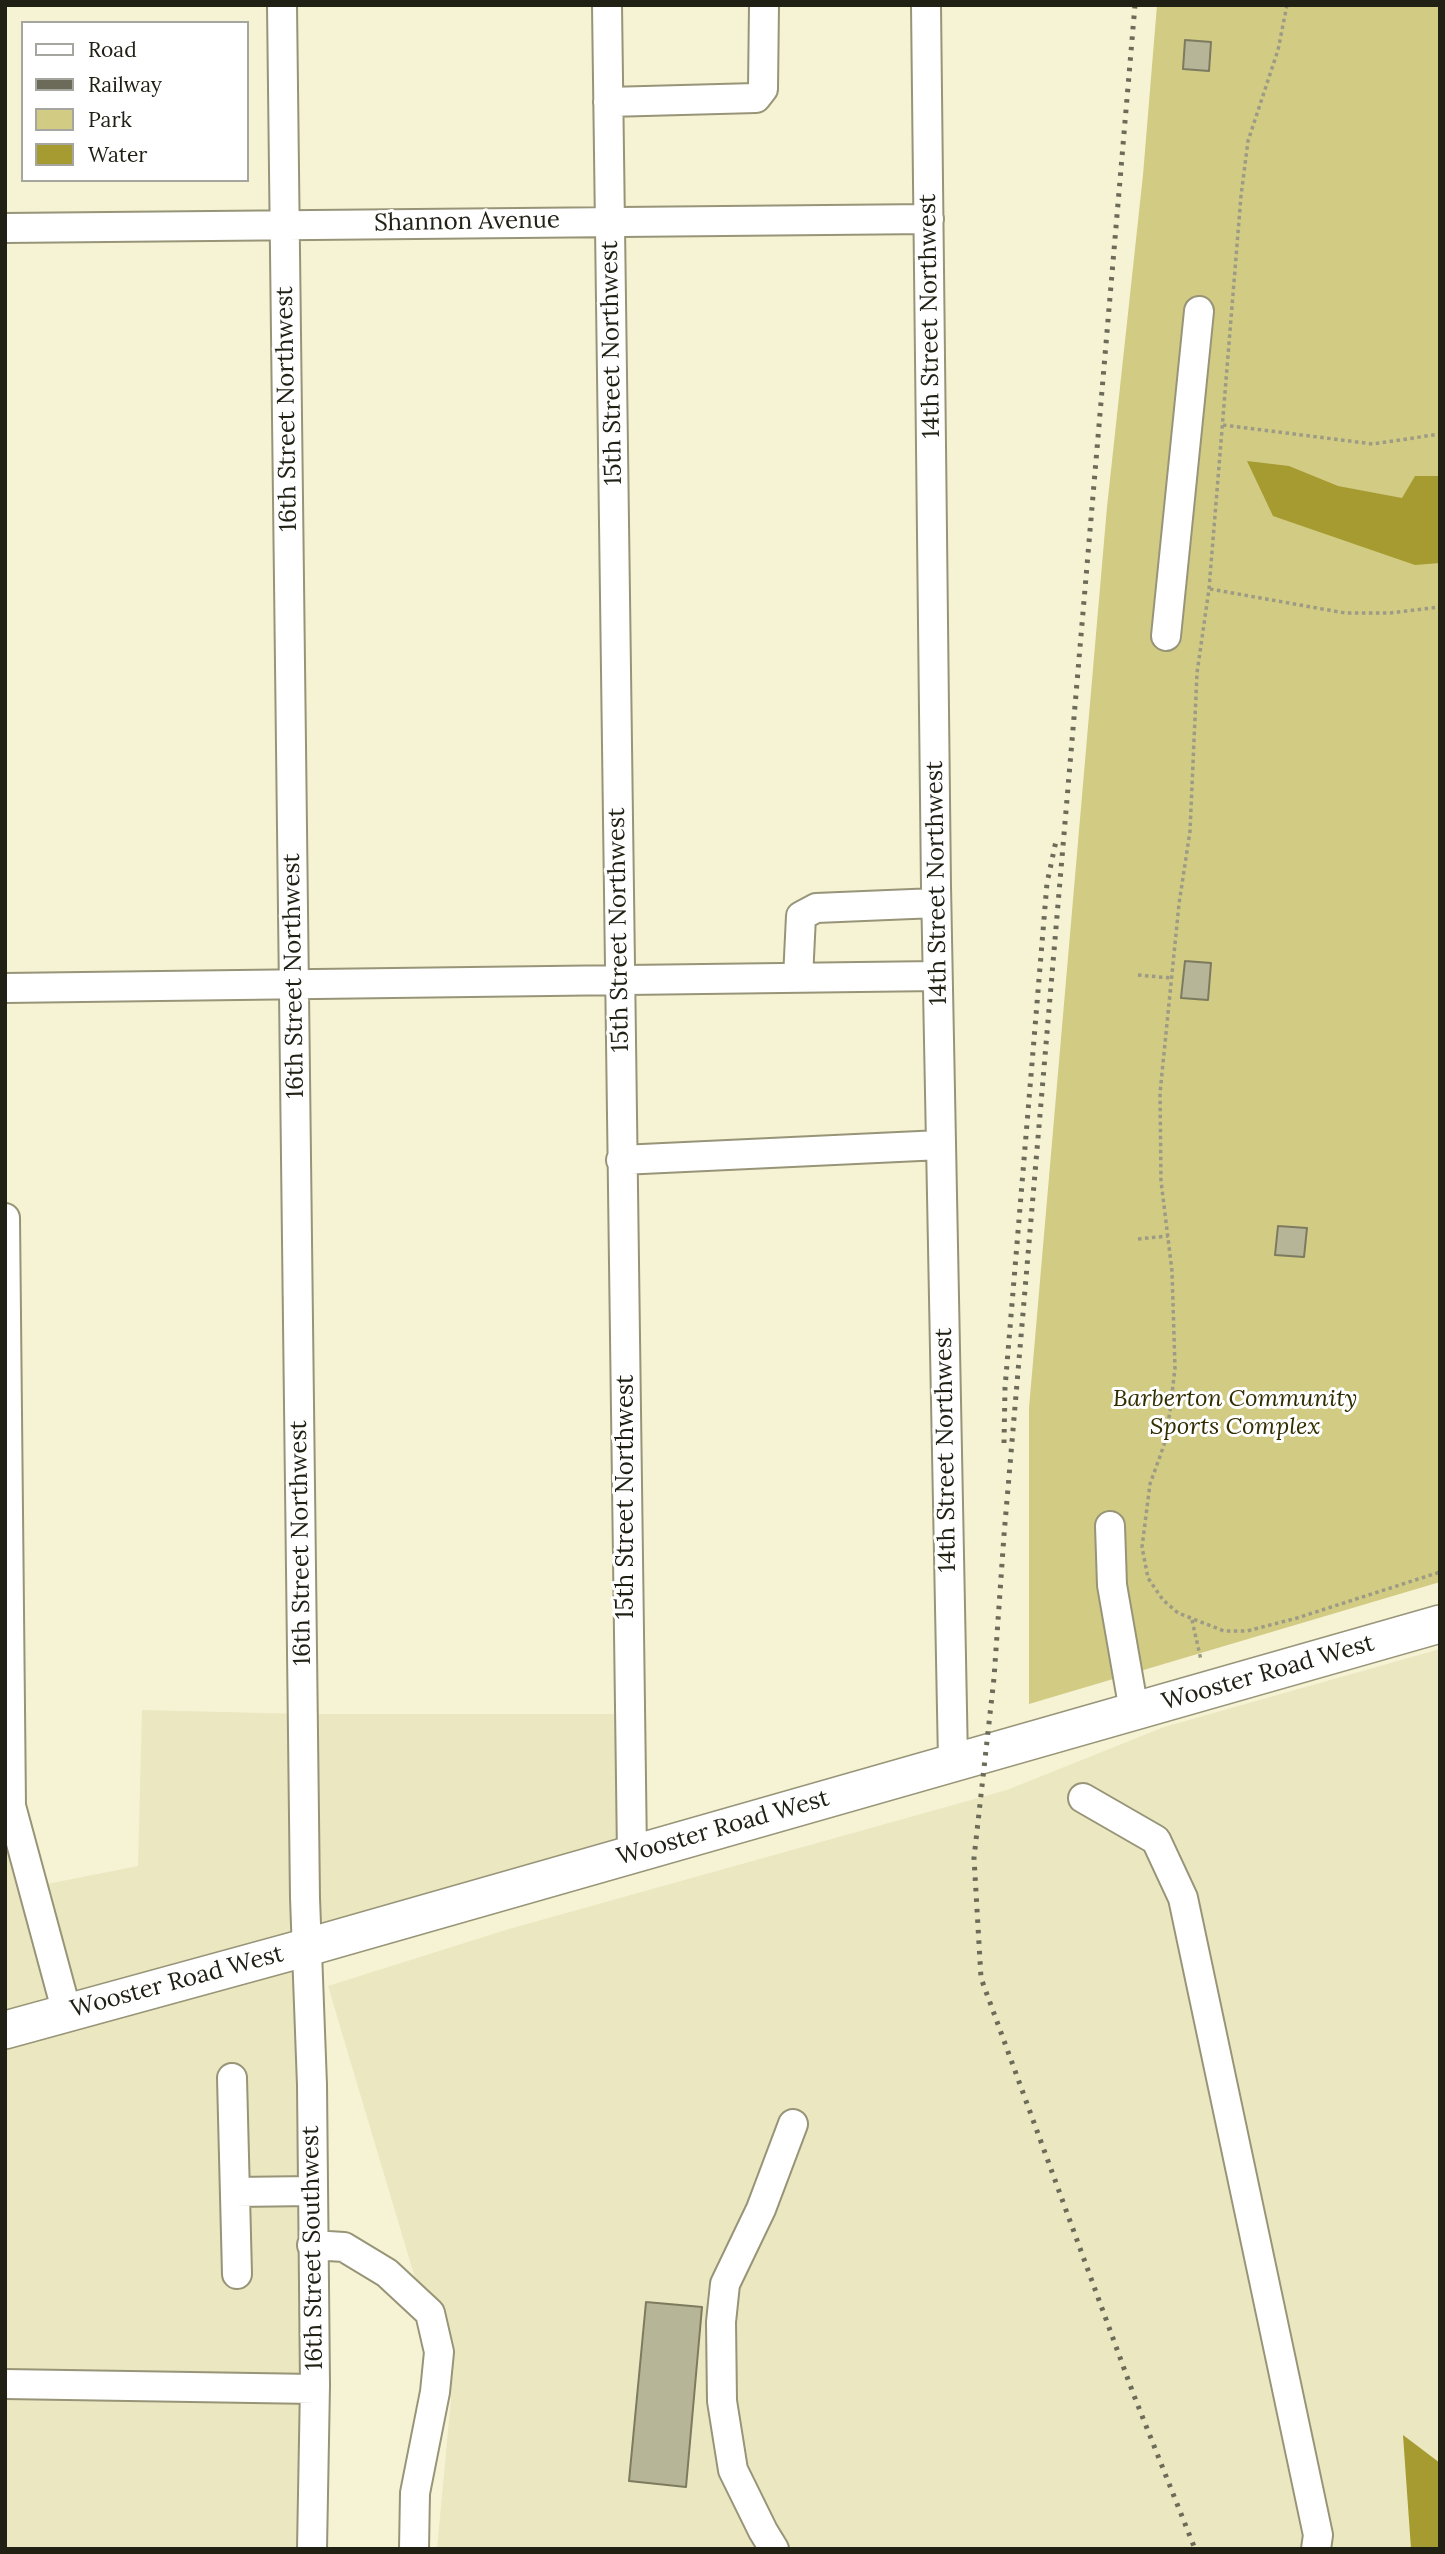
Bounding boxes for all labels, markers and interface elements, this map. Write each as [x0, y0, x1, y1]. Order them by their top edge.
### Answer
legend [21, 21, 248, 182]
text: Road [88, 36, 137, 63]
text: Railway [88, 71, 162, 98]
text: Park [88, 106, 132, 133]
text: Water [88, 141, 147, 168]
street label: 14th Street Northwest [913, 193, 947, 439]
street label: Shannon Avenue [374, 206, 560, 238]
street label: 15th Street Northwest [595, 240, 629, 486]
street label: 16th Street Northwest [270, 286, 304, 532]
street label: 14th Street Northwest [920, 760, 954, 1006]
street label: 15th Street Northwest [602, 807, 636, 1053]
street label: 16th Street Northwest [277, 853, 311, 1099]
street label: 14th Street Northwest [929, 1327, 963, 1573]
street label: 15th Street Northwest [612, 1375, 640, 1619]
park label: Barberton Community Sports Complex [1113, 1385, 1357, 1441]
street label: 16th Street Northwest [284, 1420, 318, 1666]
street label: Wooster Road West [1159, 1629, 1377, 1717]
street label: Wooster Road West [614, 1784, 832, 1872]
street label: Wooster Road West [67, 1940, 287, 2024]
street label: 16th Street Southwest [296, 2125, 330, 2371]

